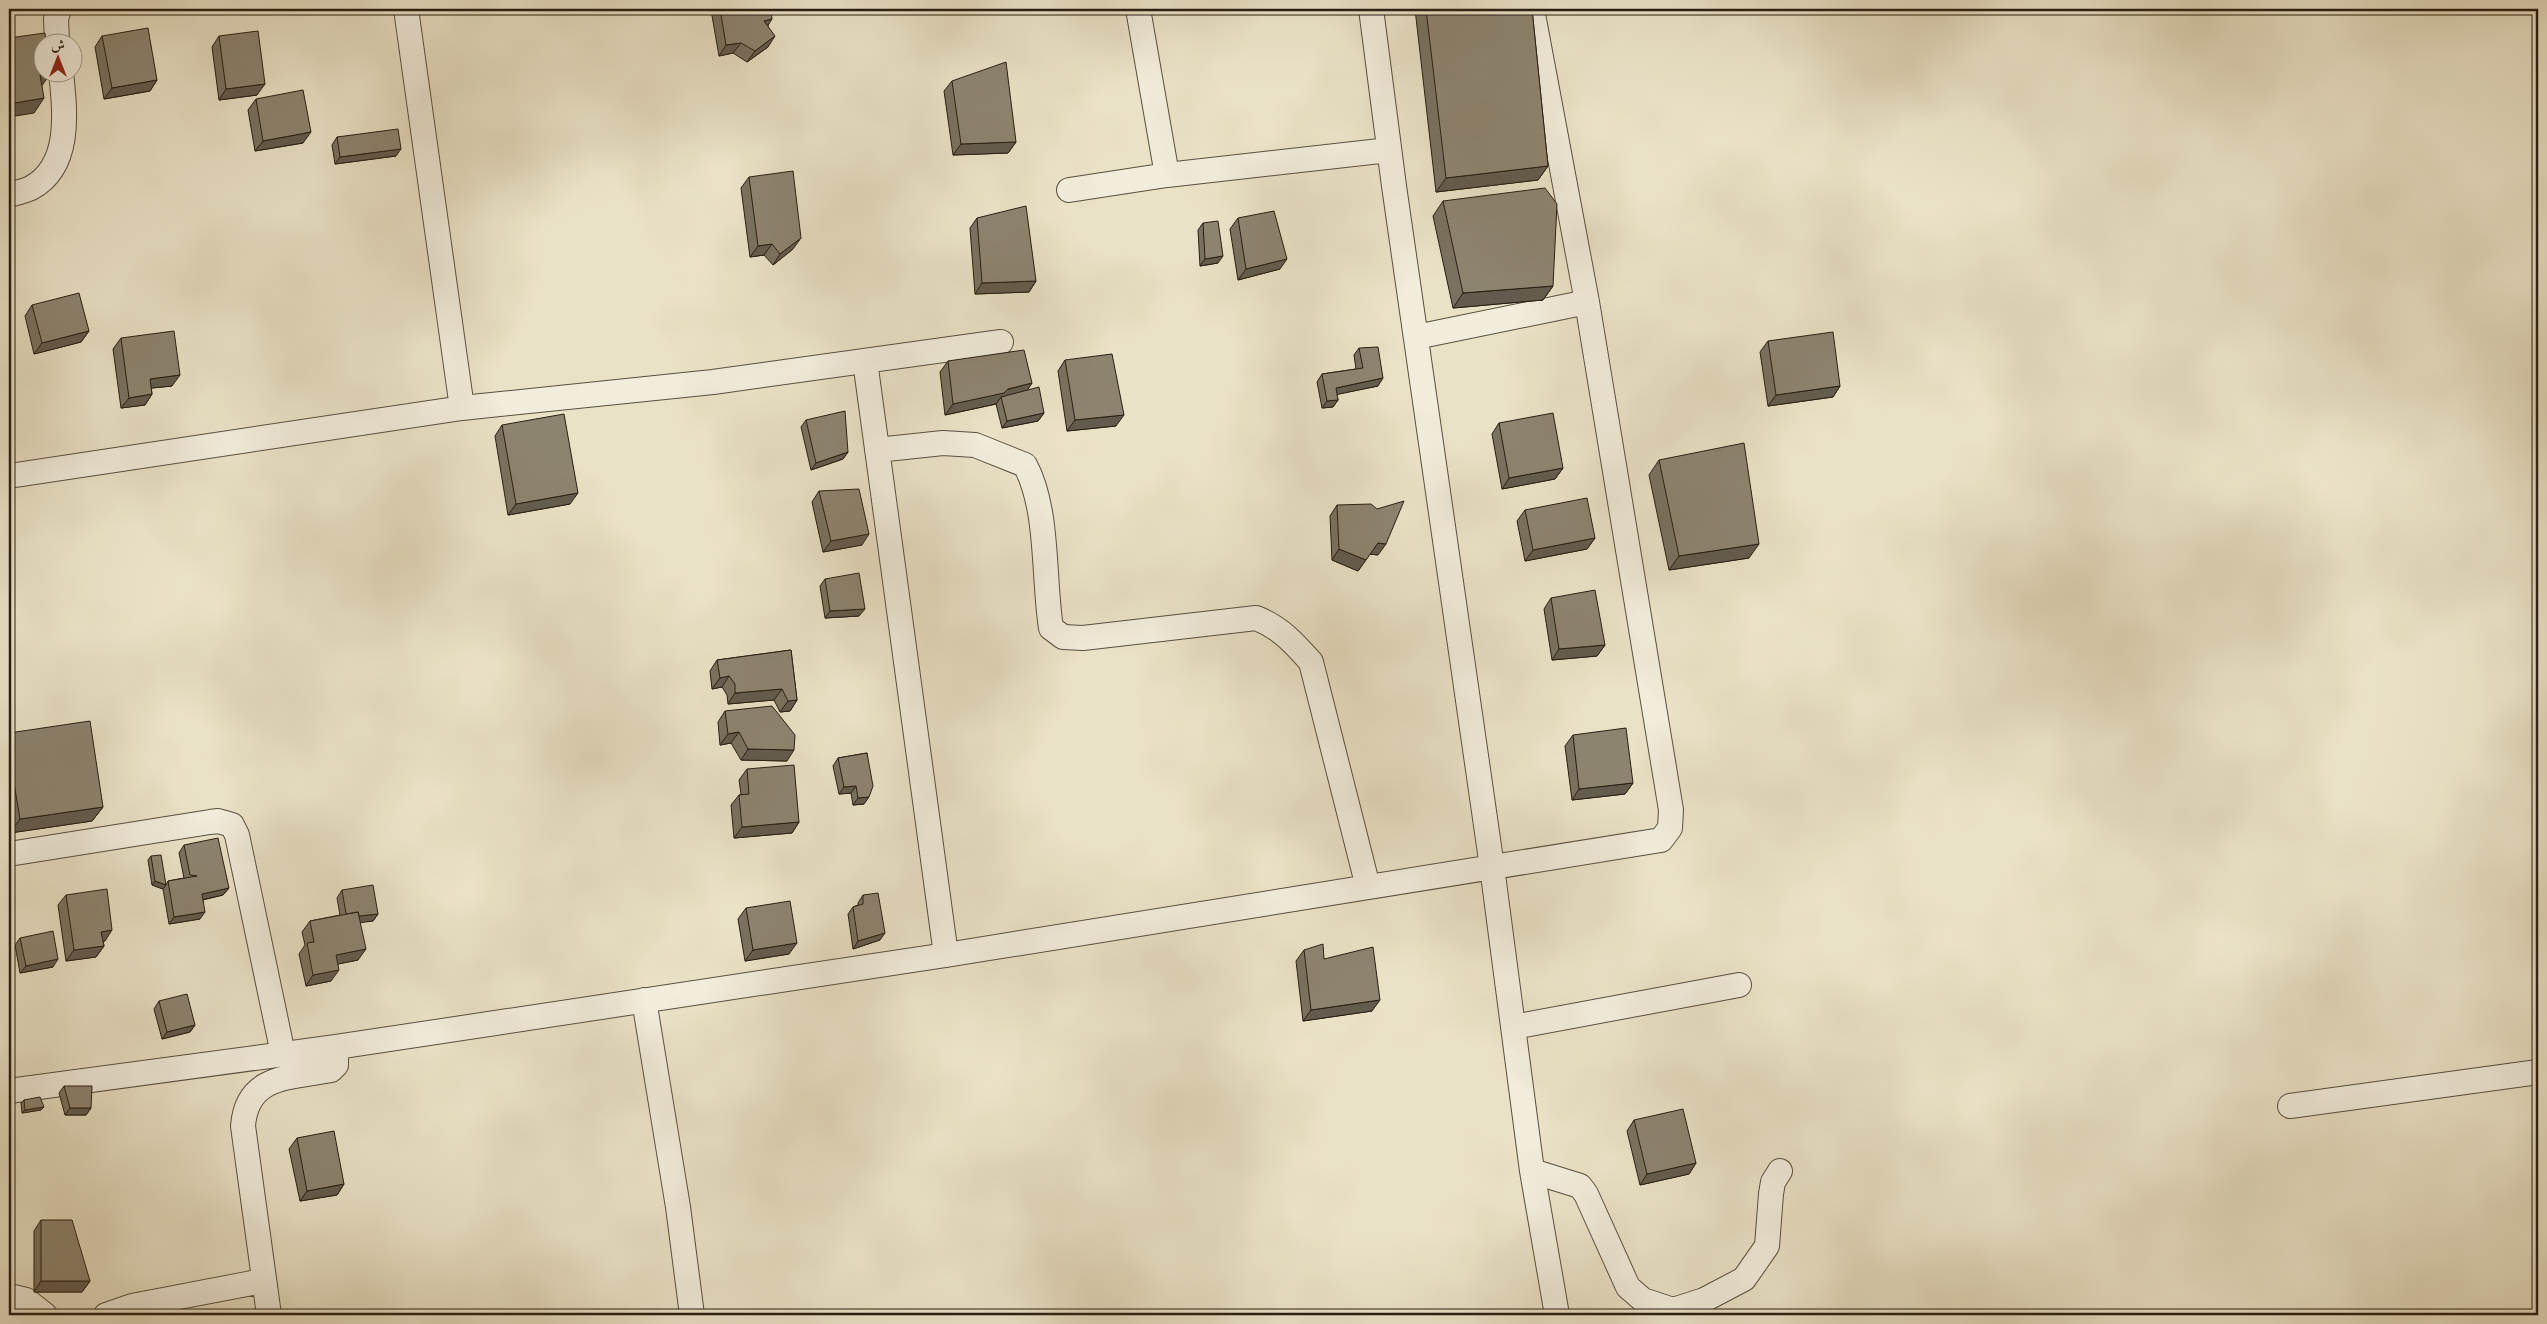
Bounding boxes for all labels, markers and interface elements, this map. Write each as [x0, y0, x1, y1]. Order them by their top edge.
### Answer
north arrow [32, 32, 82, 82]
text: ش [51, 37, 65, 55]

